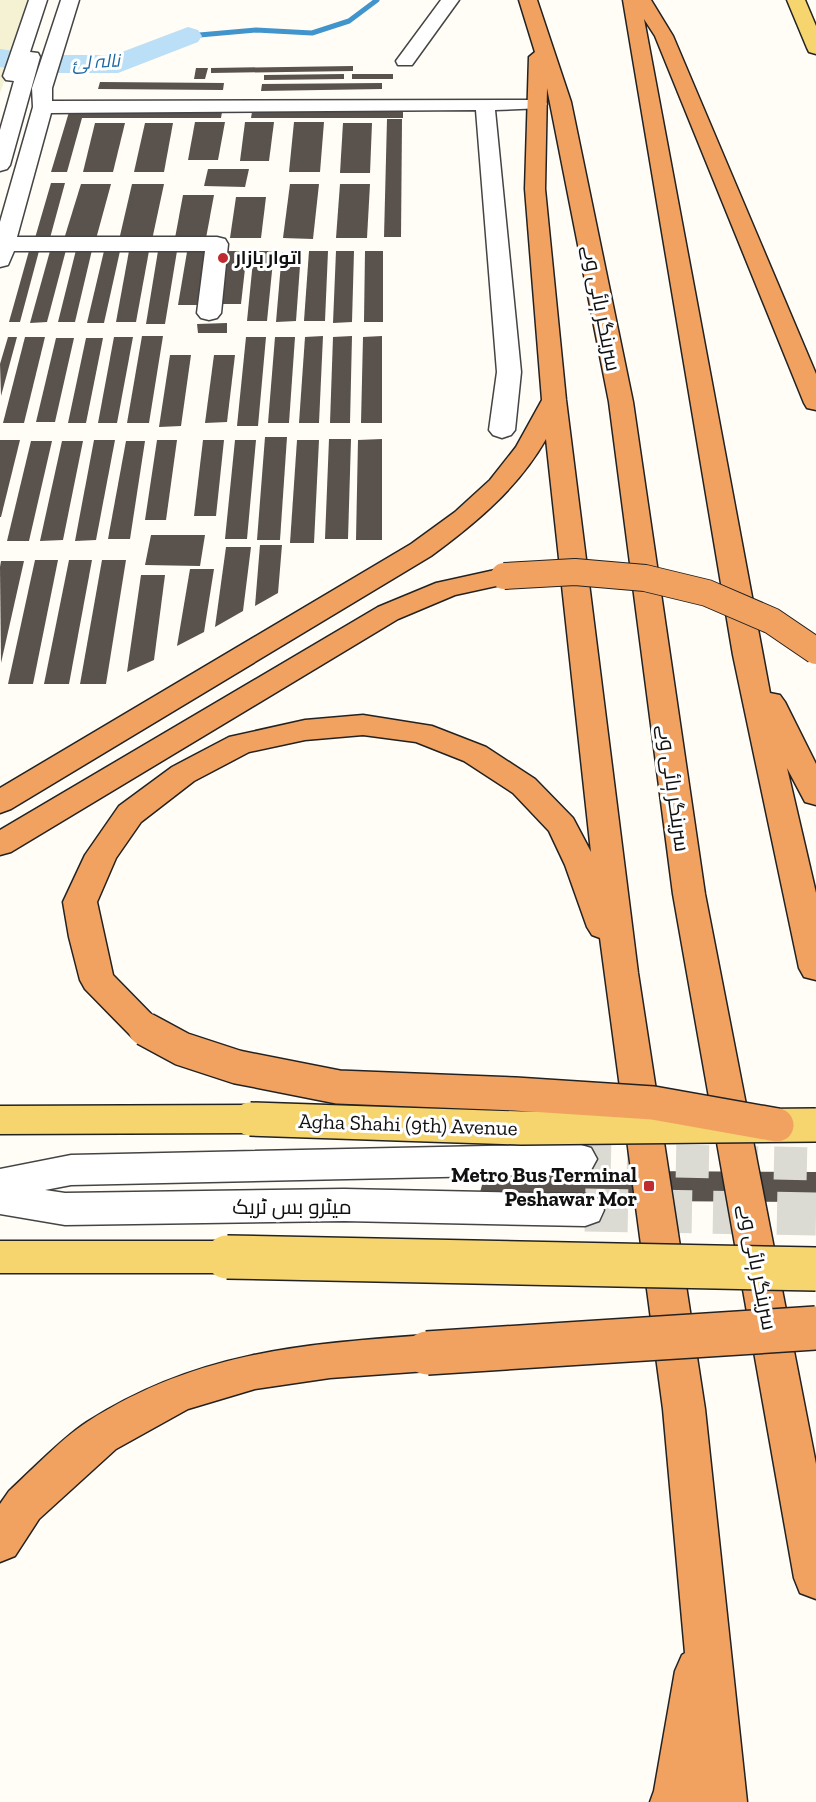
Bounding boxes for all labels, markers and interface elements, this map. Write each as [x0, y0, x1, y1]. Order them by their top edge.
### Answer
water label: نالہ لئ [71, 49, 123, 75]
street label: سرینگر ہائی وے [576, 243, 627, 374]
place label: اتوار بازار [234, 247, 302, 269]
marker: اتوار بازار [216, 251, 230, 265]
street label: سرینگر ہائی وے [651, 723, 695, 854]
street label: Agha Shahi (9th) Avenue [298, 1108, 518, 1140]
place label: Metro Bus Terminal Peshawar Mor [451, 1162, 637, 1211]
marker: Metro Bus Terminal Peshawar Mor [642, 1179, 656, 1193]
street label: میٹرو بس ٹریک [232, 1194, 352, 1220]
street label: سرینگر ہائی وے [732, 1202, 783, 1333]

